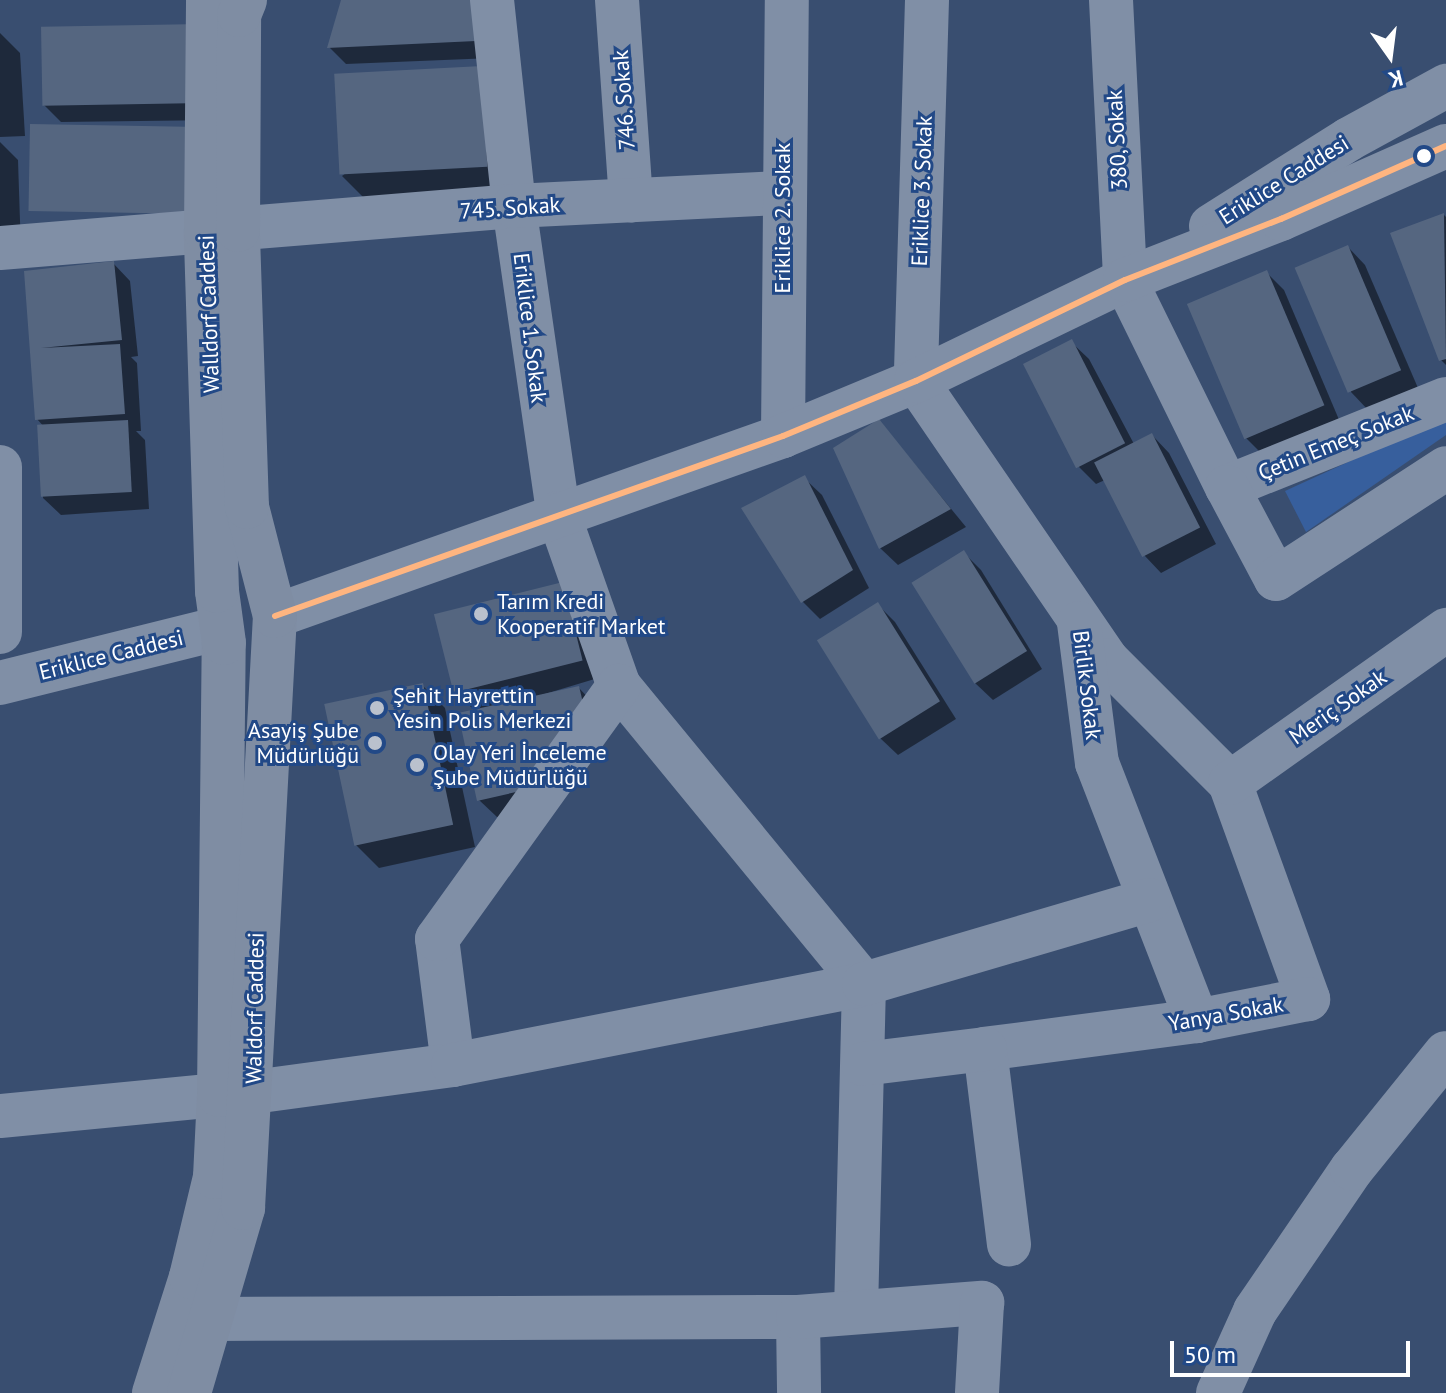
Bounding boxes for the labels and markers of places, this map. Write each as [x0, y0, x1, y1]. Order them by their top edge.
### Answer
unlabelled marker [1416, 148, 1432, 164]
place label: Tarım Kredi Kooperatif Market [497, 588, 665, 640]
marker: Tarım Kredi Kooperatif Market [472, 605, 490, 623]
place label: Şehit Hayrettin Yesin Polis Merkezi [393, 682, 571, 734]
marker: Şehit Hayrettin Yesin Polis Merkezi [368, 699, 386, 717]
place label: Asayiş Şube Müdürlüğü [248, 717, 359, 768]
marker: Asayiş Şube Müdürlüğü [366, 734, 384, 752]
place label: Olay Yeri İnceleme Şube Müdürlüğü [433, 739, 608, 790]
marker: Olay Yeri İnceleme Şube Müdürlüğü [408, 756, 426, 774]

